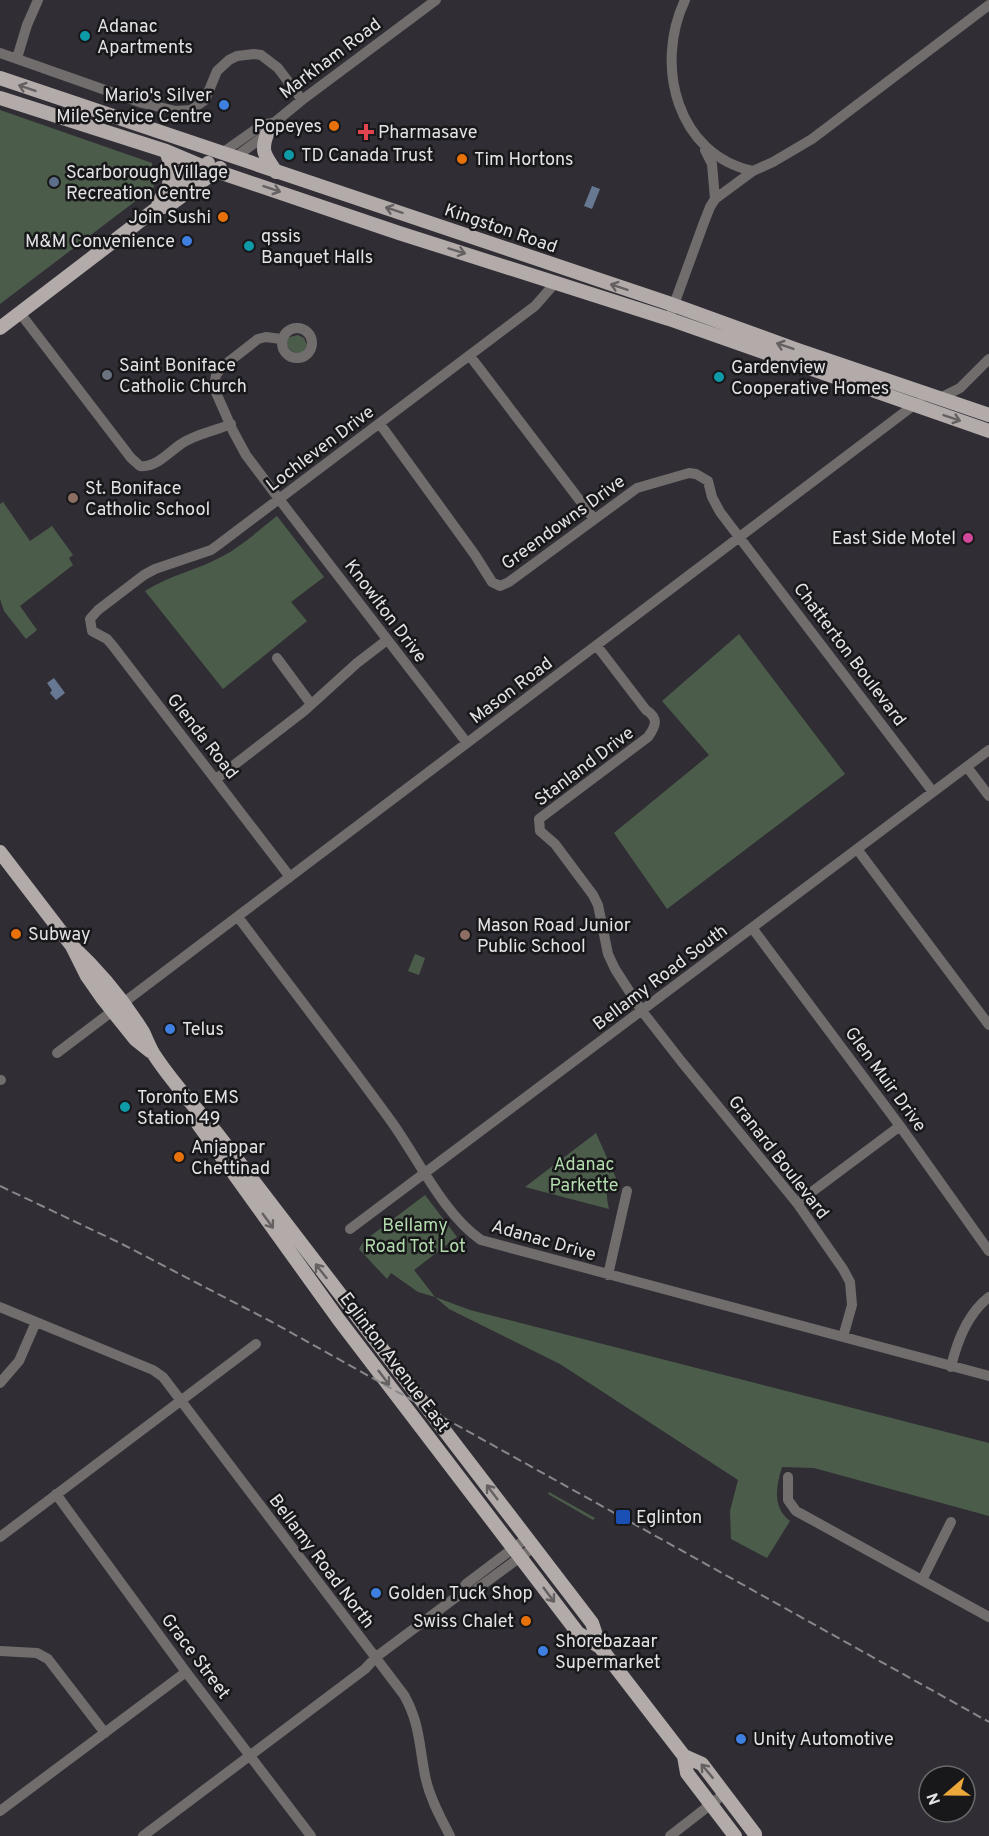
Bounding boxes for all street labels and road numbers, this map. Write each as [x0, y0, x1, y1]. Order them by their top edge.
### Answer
street label: Markham Road [276, 14, 386, 105]
street label: Kingston Road [441, 199, 560, 259]
street label: Lochleven Drive [262, 401, 380, 497]
street label: Greendowns Drive [497, 471, 630, 576]
street label: Knowlton Drive [339, 556, 431, 668]
street label: Chatterton Boulevard [787, 579, 910, 731]
street label: Mason Road [466, 653, 558, 730]
street label: Glenda Road [161, 689, 243, 785]
street label: Stanland Drive [531, 722, 639, 812]
street label: Bellamy Road South [589, 920, 733, 1036]
street label: Glen Muir Drive [839, 1023, 931, 1137]
street label: Granard Boulevard [722, 1091, 833, 1224]
street label: Adanac Drive [489, 1216, 599, 1267]
street label: Eglinton Avenue East [334, 1288, 454, 1437]
street label: Bellamy Road North [263, 1490, 379, 1634]
street label: Grace Street [155, 1609, 234, 1704]

